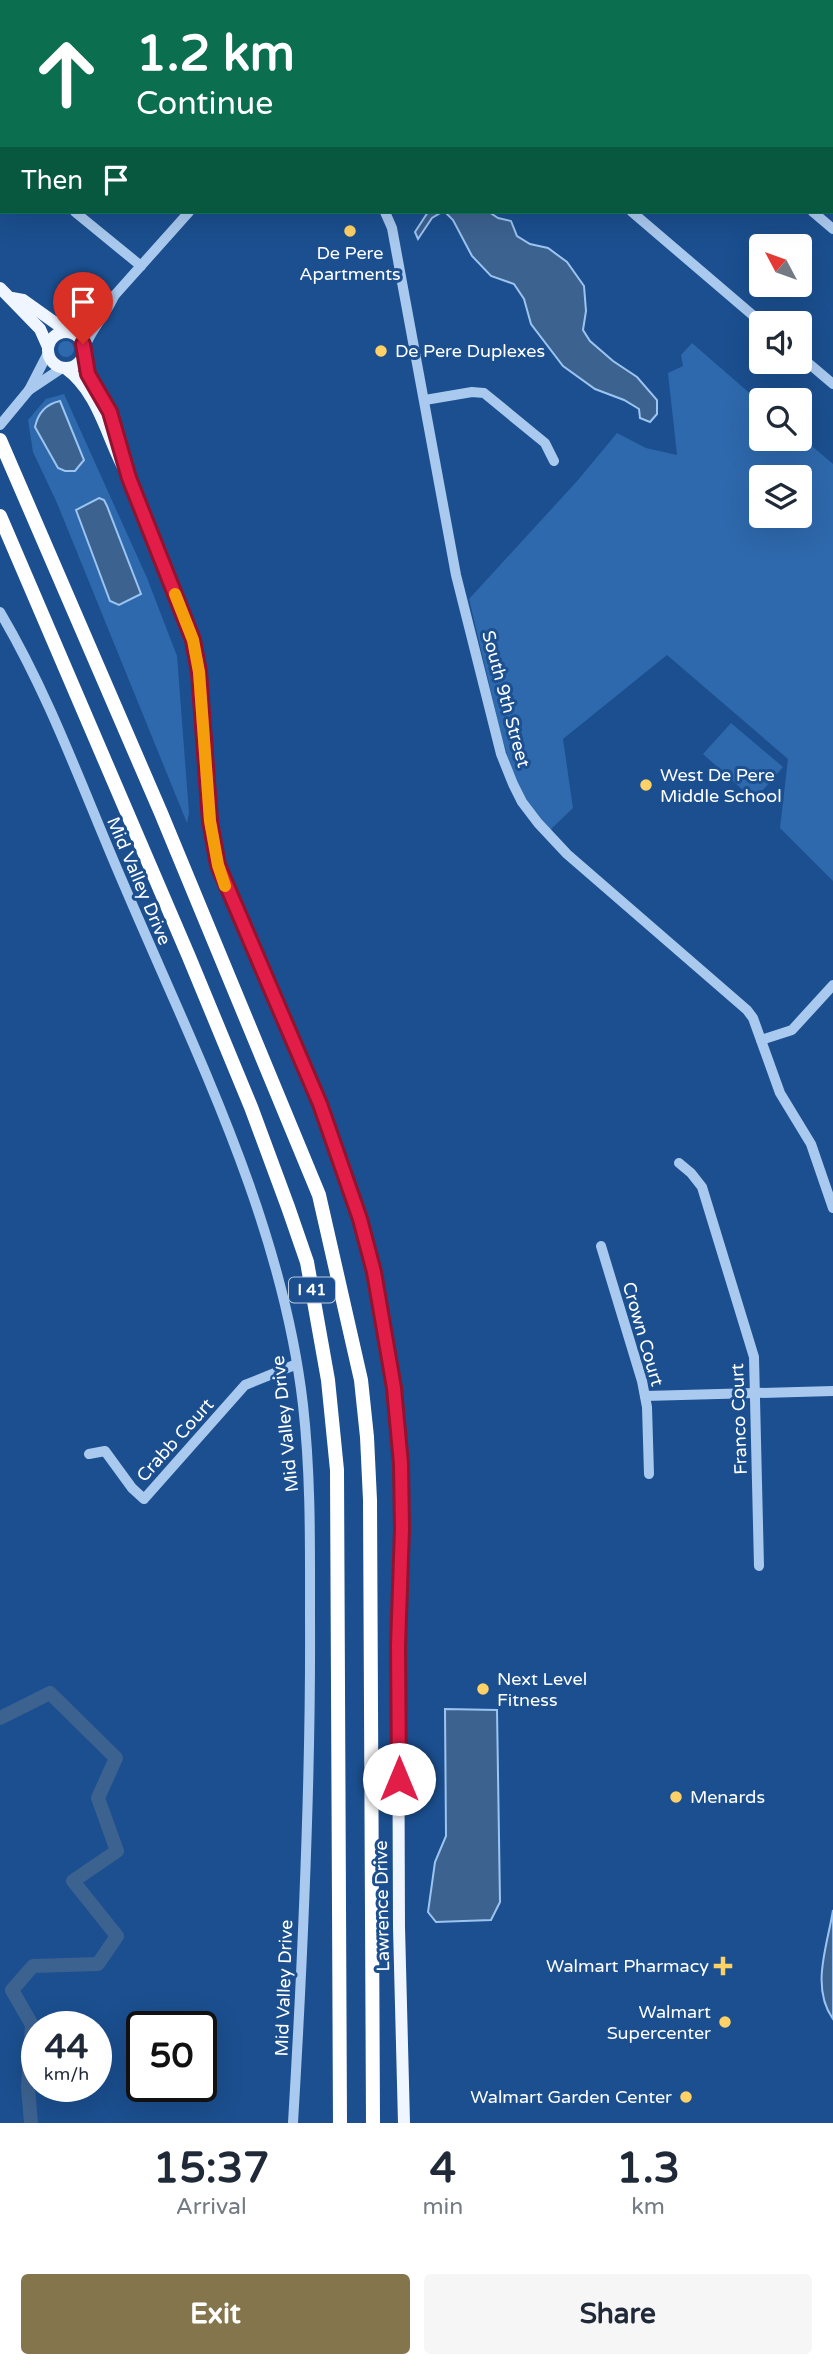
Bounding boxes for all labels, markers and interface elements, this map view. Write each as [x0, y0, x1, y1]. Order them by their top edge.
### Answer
text: 1.2 km [136, 25, 295, 84]
icon: ahead [21, 28, 112, 119]
text: Continue [136, 85, 273, 123]
icon: arrive [97, 161, 135, 199]
text: Then [21, 165, 83, 196]
marker: De Pere Apartments [342, 223, 358, 239]
north arrow [749, 234, 812, 298]
map controls [749, 234, 812, 528]
place label: De Pere Apartments [299, 242, 401, 285]
pin [53, 272, 113, 344]
icon: arrive [64, 283, 102, 321]
button: sound [749, 311, 812, 374]
place label: De Pere Duplexes [395, 340, 545, 362]
marker: De Pere Duplexes [373, 343, 389, 359]
button: search [749, 388, 812, 451]
button: layers [749, 465, 812, 528]
street label: South 9th Street [477, 628, 535, 770]
place label: West De Pere Middle School [660, 764, 782, 807]
marker: West De Pere Middle School [638, 777, 654, 793]
street label: Mid Valley Drive [102, 814, 176, 948]
road number: I 41 [289, 1278, 335, 1302]
street label: Crown Court [618, 1279, 668, 1389]
street label: Mid Valley Drive [267, 1355, 303, 1493]
street label: Franco Court [726, 1363, 752, 1475]
street label: Crabb Court [132, 1394, 218, 1486]
place label: Next Level Fitness [497, 1668, 587, 1711]
marker: Next Level Fitness [475, 1681, 491, 1697]
position arrow [362, 1742, 436, 1816]
place label: Menards [690, 1786, 765, 1808]
marker: Menards [668, 1789, 684, 1805]
street label: Lawrence Drive [370, 1840, 394, 1972]
street label: Mid Valley Drive [271, 1919, 297, 2057]
place label: Walmart Pharmacy [546, 1955, 709, 1977]
marker: Walmart Pharmacy [715, 1958, 731, 1974]
place label: Walmart Supercenter [607, 2001, 711, 2044]
speed limit sign: 50 [126, 2011, 217, 2102]
marker: Walmart Supercenter [717, 2014, 733, 2030]
text: 44 [45, 2026, 88, 2068]
text: km/h [44, 2063, 89, 2085]
place label: Walmart Garden Center [470, 2086, 672, 2108]
marker: Walmart Garden Center [678, 2089, 694, 2105]
text: 15:37 [153, 2143, 269, 2194]
text: 4 [430, 2143, 456, 2194]
text: 1.3 [616, 2143, 680, 2194]
text: Arrival [176, 2193, 247, 2221]
text: min [422, 2193, 463, 2221]
text: km [631, 2193, 665, 2221]
button: Exit [21, 2274, 410, 2354]
button: Share [424, 2274, 812, 2354]

